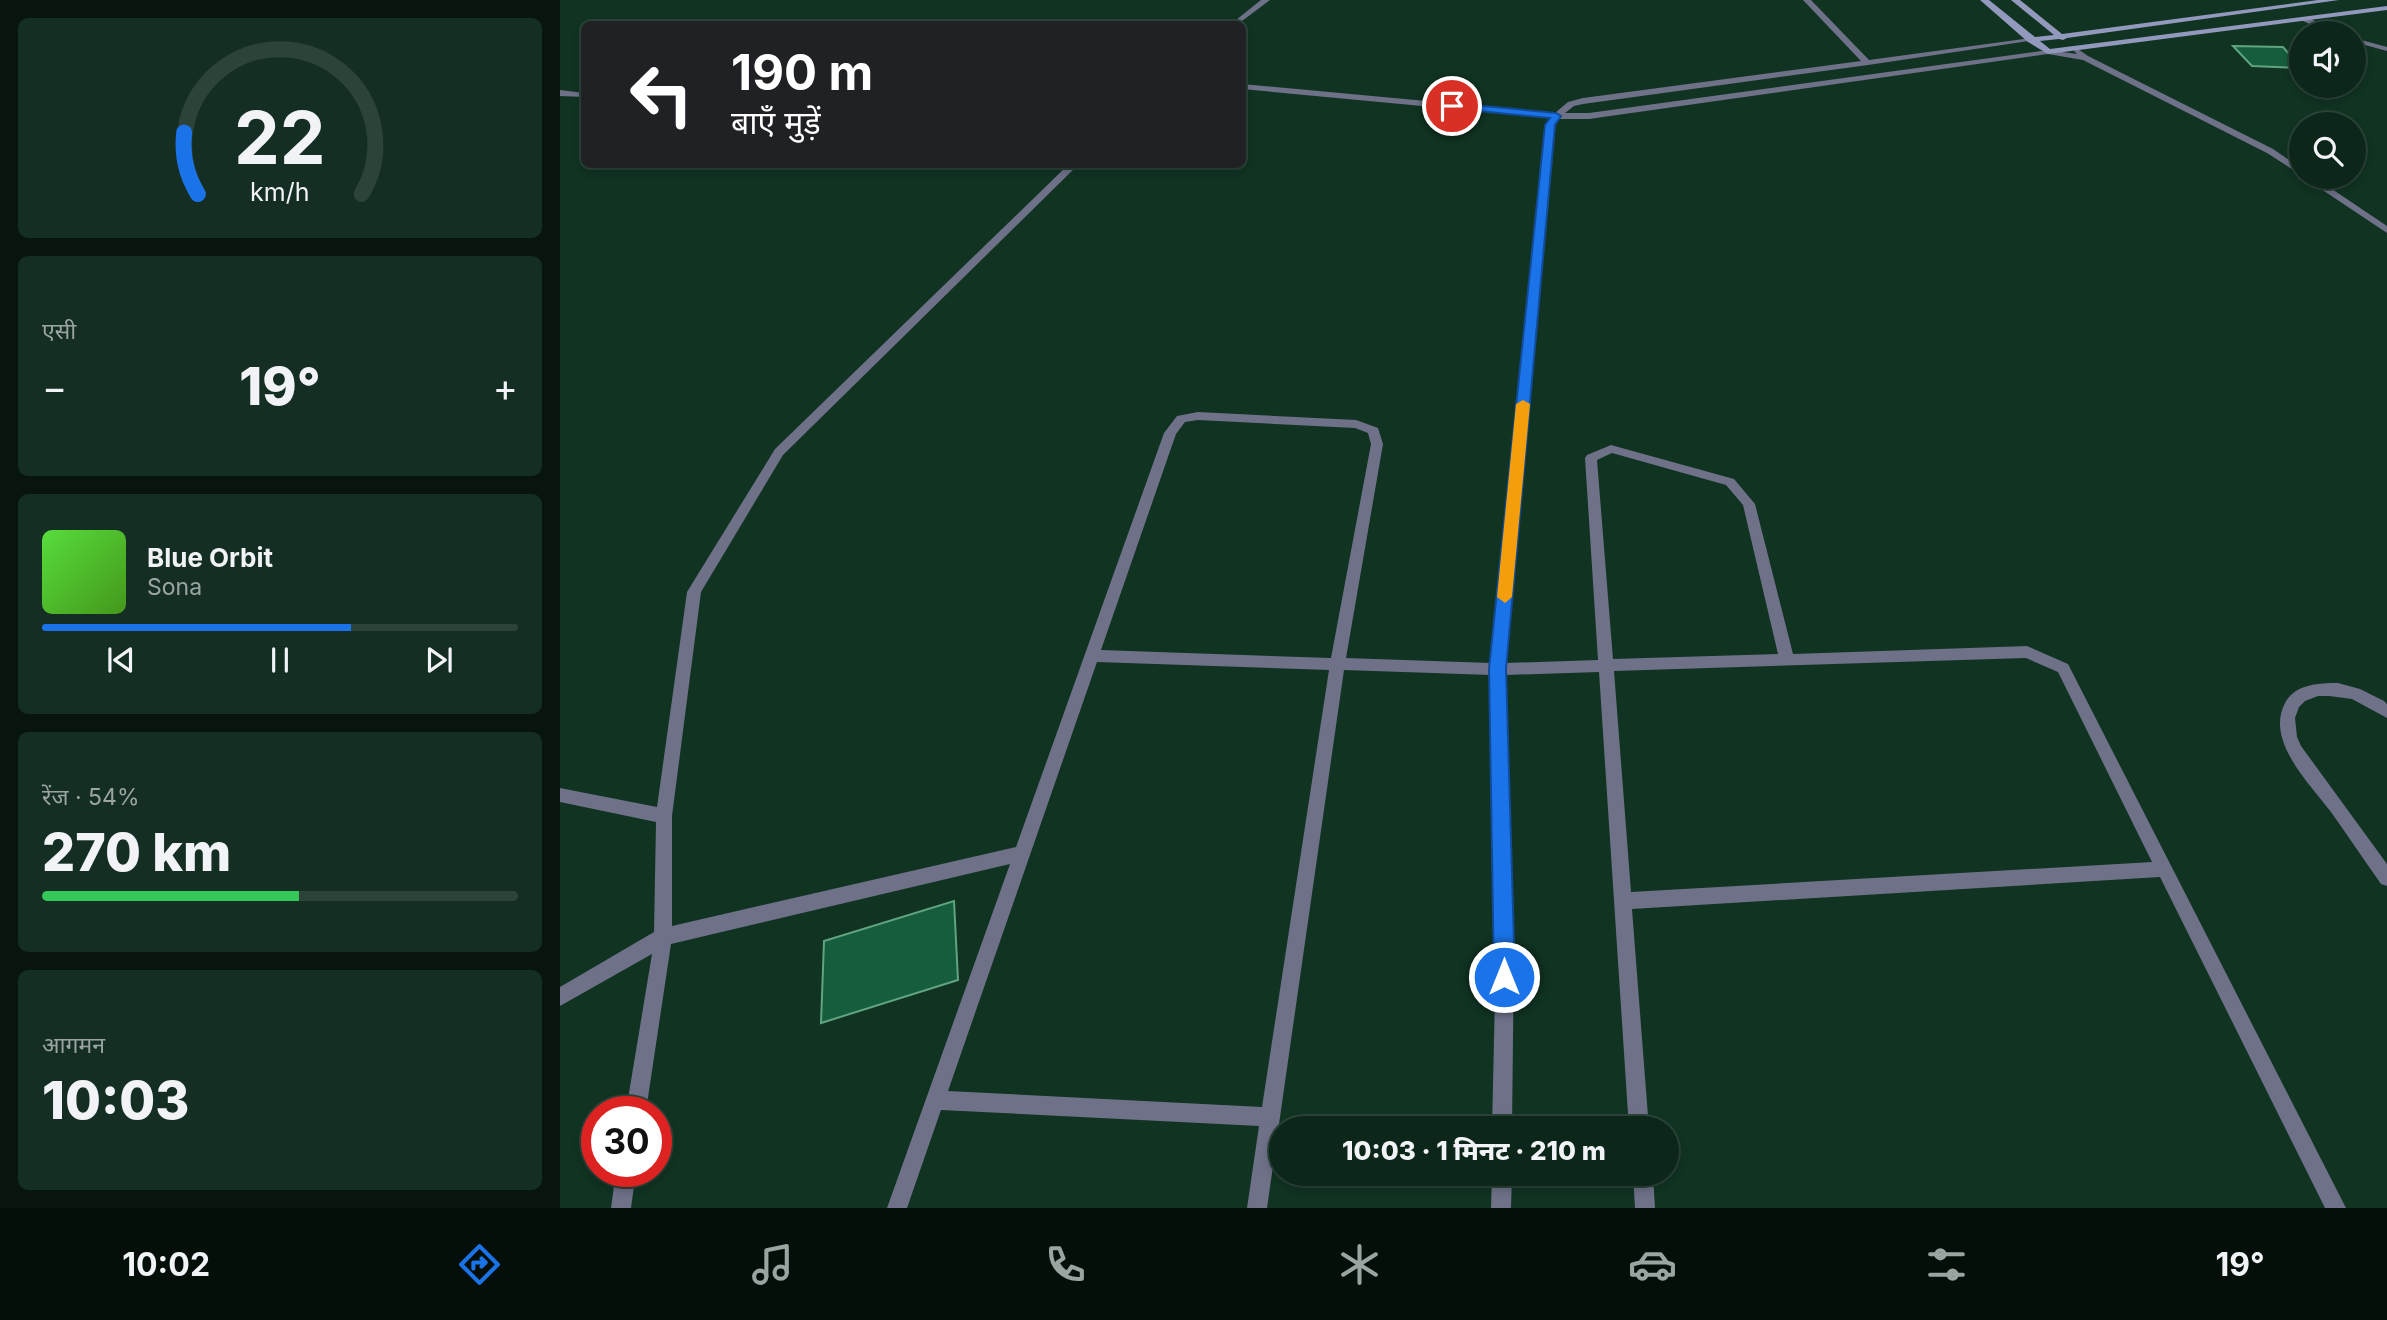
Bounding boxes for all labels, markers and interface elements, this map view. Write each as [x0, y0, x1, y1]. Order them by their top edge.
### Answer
map controls [2289, 21, 2366, 189]
button: sound [2289, 21, 2366, 98]
text: 190 m [731, 43, 873, 102]
icon: left [616, 49, 707, 140]
pin [1422, 76, 1482, 136]
icon: arrive [1433, 87, 1471, 125]
text: 22 [234, 93, 326, 182]
text: बाएँ मुड़ें [731, 103, 821, 142]
button: search [2289, 112, 2366, 189]
text: km/h [250, 177, 310, 207]
text: एसी [42, 317, 76, 345]
text: 19° [239, 355, 321, 418]
text: − [42, 364, 67, 410]
text: + [493, 364, 518, 410]
text: Blue Orbit [147, 542, 273, 573]
text: Sona [147, 573, 202, 601]
icon: previous [102, 641, 140, 679]
icon: pause [261, 641, 299, 679]
icon: next [420, 641, 458, 679]
text: रेंज · 54% [42, 783, 139, 811]
text: 270 km [42, 821, 231, 884]
position arrow [1467, 940, 1541, 1014]
text: आगमन [42, 1031, 105, 1059]
text: 10:03 [42, 1069, 189, 1132]
speed limit sign: 30 [581, 1096, 672, 1187]
text: 10:03 · 1 मिनट · 210 m [1342, 1135, 1606, 1166]
icon: directions [455, 1240, 504, 1289]
icon: music [748, 1240, 797, 1289]
icon: phone [1041, 1240, 1090, 1289]
icon: climate [1335, 1240, 1384, 1289]
icon: car [1628, 1240, 1677, 1289]
icon: filters [1922, 1240, 1971, 1289]
text: 10:02 [122, 1245, 210, 1284]
text: 19° [2215, 1245, 2265, 1284]

